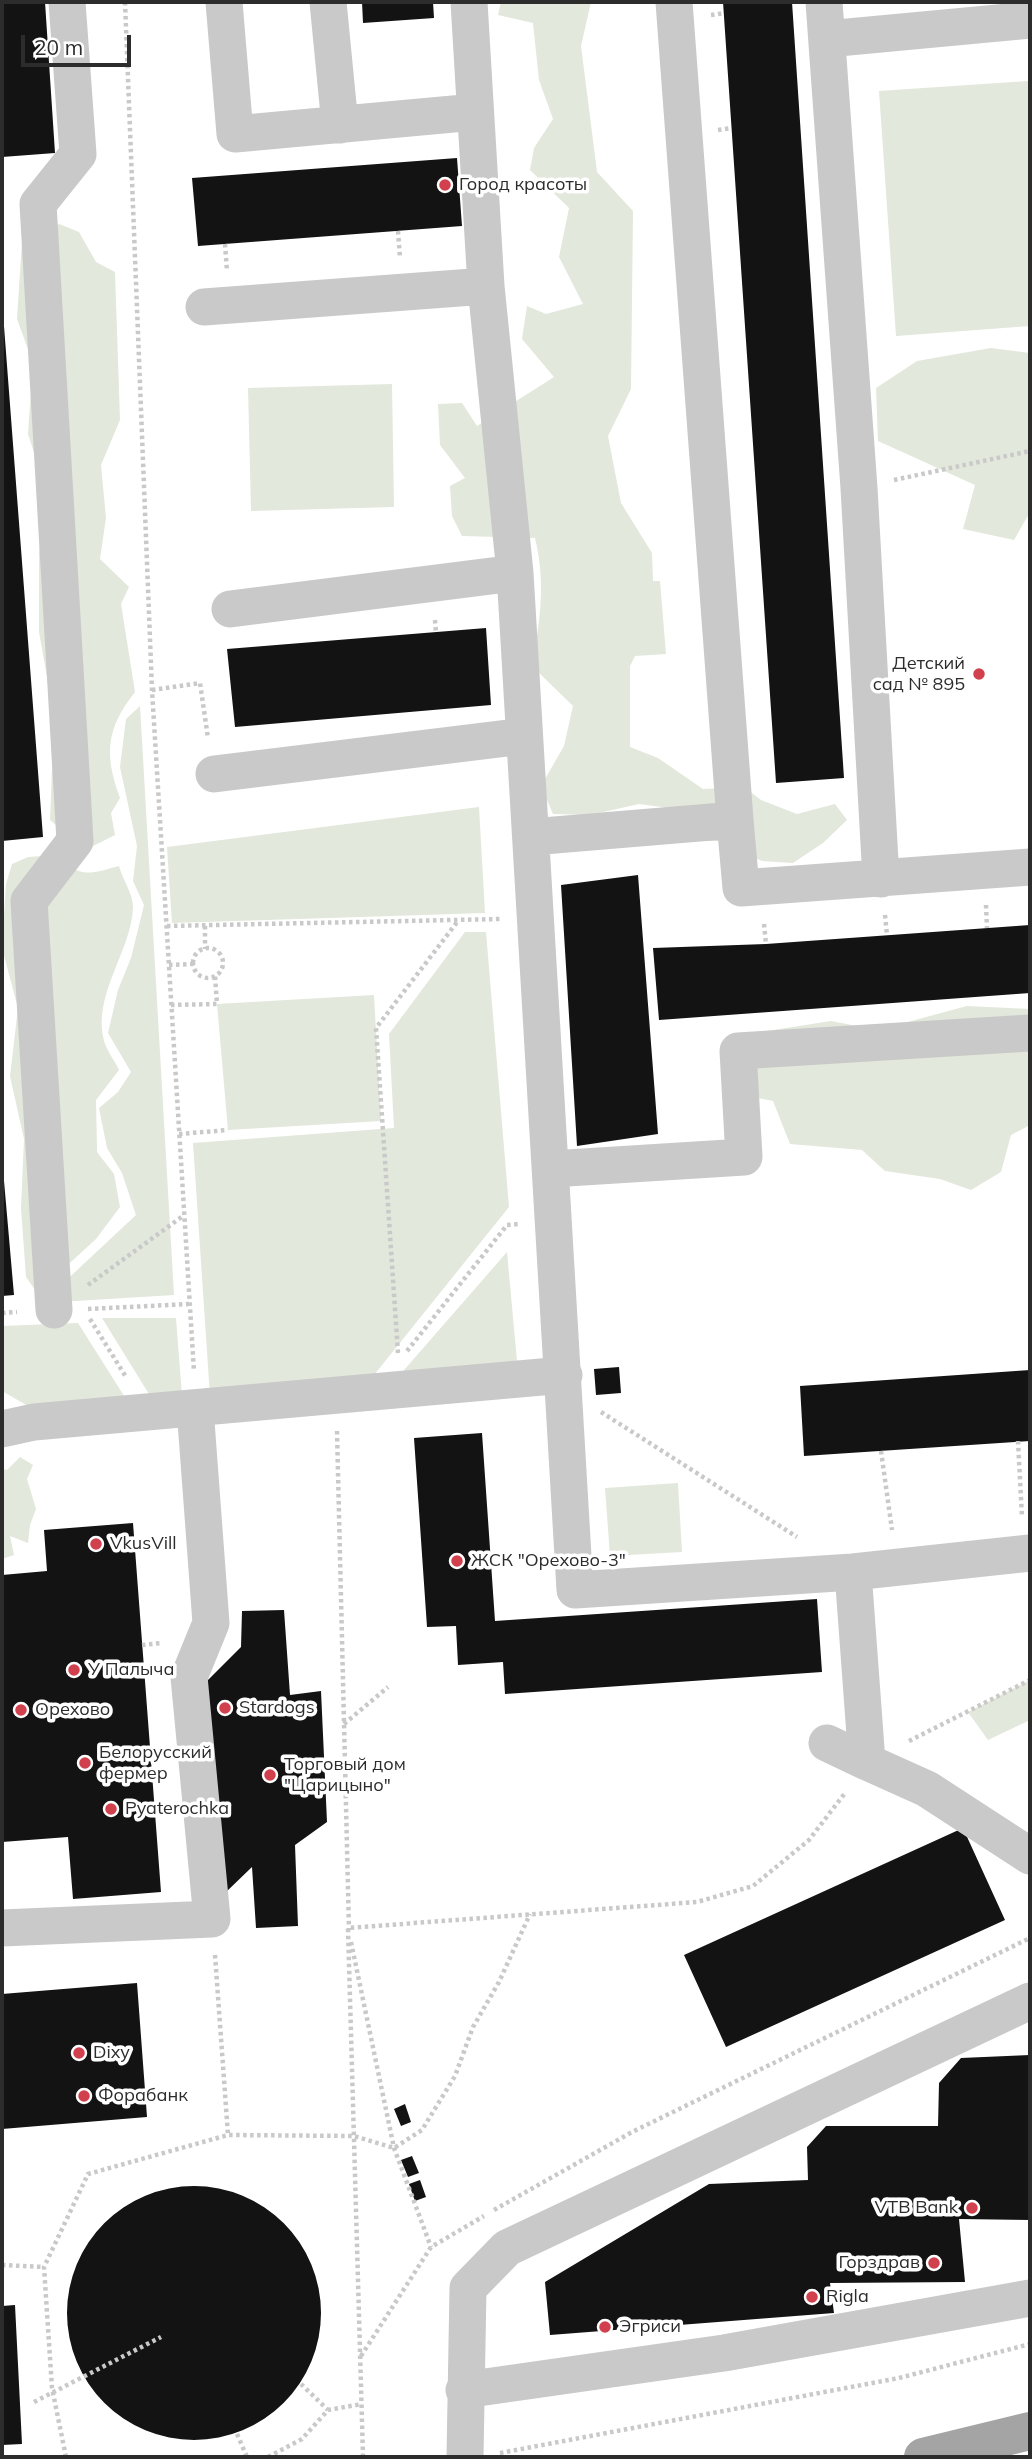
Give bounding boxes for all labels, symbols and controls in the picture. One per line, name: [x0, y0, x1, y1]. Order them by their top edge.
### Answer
scale bar: [24, 21, 135, 65]
text: 20 m: [34, 34, 83, 60]
place label: Город красоты: [459, 174, 587, 196]
marker: Город красоты: [437, 177, 453, 193]
place label: Детский сад № 895: [873, 653, 965, 696]
marker: Детский сад № 895: [971, 666, 987, 682]
place label: VkusVill: [110, 1533, 177, 1555]
marker: VkusVill: [88, 1536, 104, 1552]
place label: ЖСК "Орехово-3": [471, 1550, 626, 1572]
marker: ЖСК "Орехово-3": [449, 1553, 465, 1569]
place label: У Палыча: [88, 1659, 174, 1681]
marker: У Палыча: [66, 1662, 82, 1678]
place label: Stardogs: [239, 1697, 315, 1719]
place label: Орехово: [35, 1699, 110, 1721]
marker: Stardogs: [217, 1700, 233, 1716]
marker: Орехово: [13, 1702, 29, 1718]
place label: Белорусский фермер: [99, 1742, 212, 1784]
place label: Торговый дом "Царицыно": [284, 1754, 406, 1796]
marker: Белорусский фермер: [77, 1755, 93, 1771]
marker: Торговый дом "Царицыно": [262, 1767, 278, 1783]
place label: Pyaterochka: [125, 1798, 229, 1820]
marker: Pyaterochka: [103, 1801, 119, 1817]
place label: Dixy: [93, 2042, 130, 2064]
marker: Dixy: [71, 2045, 87, 2061]
place label: Форабанк: [98, 2085, 188, 2107]
marker: Форабанк: [76, 2088, 92, 2104]
place label: VTB Bank: [875, 2197, 958, 2219]
marker: VTB Bank: [964, 2200, 980, 2216]
place label: Горздрав: [838, 2252, 920, 2274]
marker: Горздрав: [926, 2255, 942, 2271]
place label: Rigla: [826, 2286, 869, 2308]
marker: Rigla: [804, 2289, 820, 2305]
place label: Эгриси: [619, 2316, 681, 2338]
marker: Эгриси: [597, 2319, 613, 2335]

